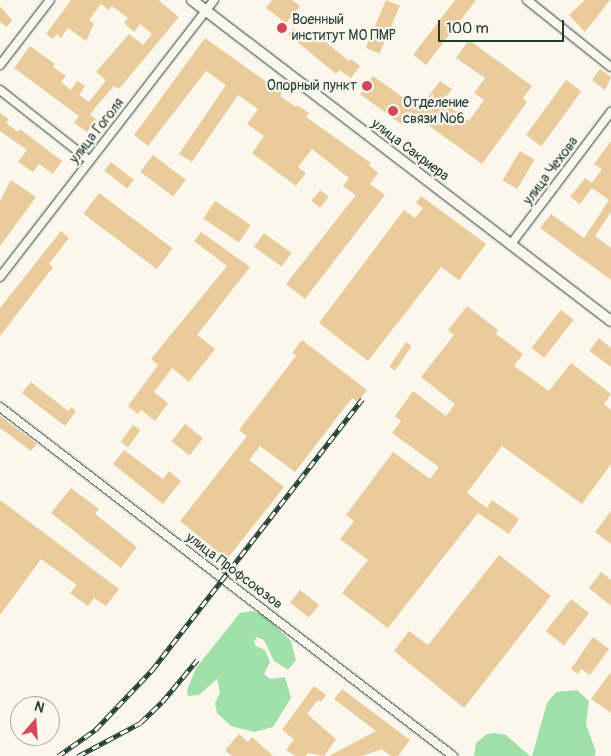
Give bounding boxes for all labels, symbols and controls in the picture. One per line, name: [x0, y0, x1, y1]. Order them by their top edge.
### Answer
scale bar: [441, 10, 567, 42]
place label: Военный институт МО ПМР: [292, 12, 396, 44]
text: 100 m: [446, 19, 489, 38]
marker: Военный институт МО ПМР: [276, 22, 288, 34]
place label: Опорный пункт: [267, 78, 357, 94]
marker: Опорный пункт: [361, 80, 373, 92]
street label: улица Гоголя: [66, 95, 128, 167]
place label: Отделение связи №6: [403, 95, 469, 128]
marker: Отделение связи №6: [387, 105, 399, 117]
street label: улица Сакриера: [368, 115, 452, 185]
street label: улица Чехова: [520, 134, 582, 208]
street label: улица Профсоюзов: [182, 529, 286, 613]
north arrow: [10, 696, 60, 746]
text: N: [32, 698, 47, 717]

